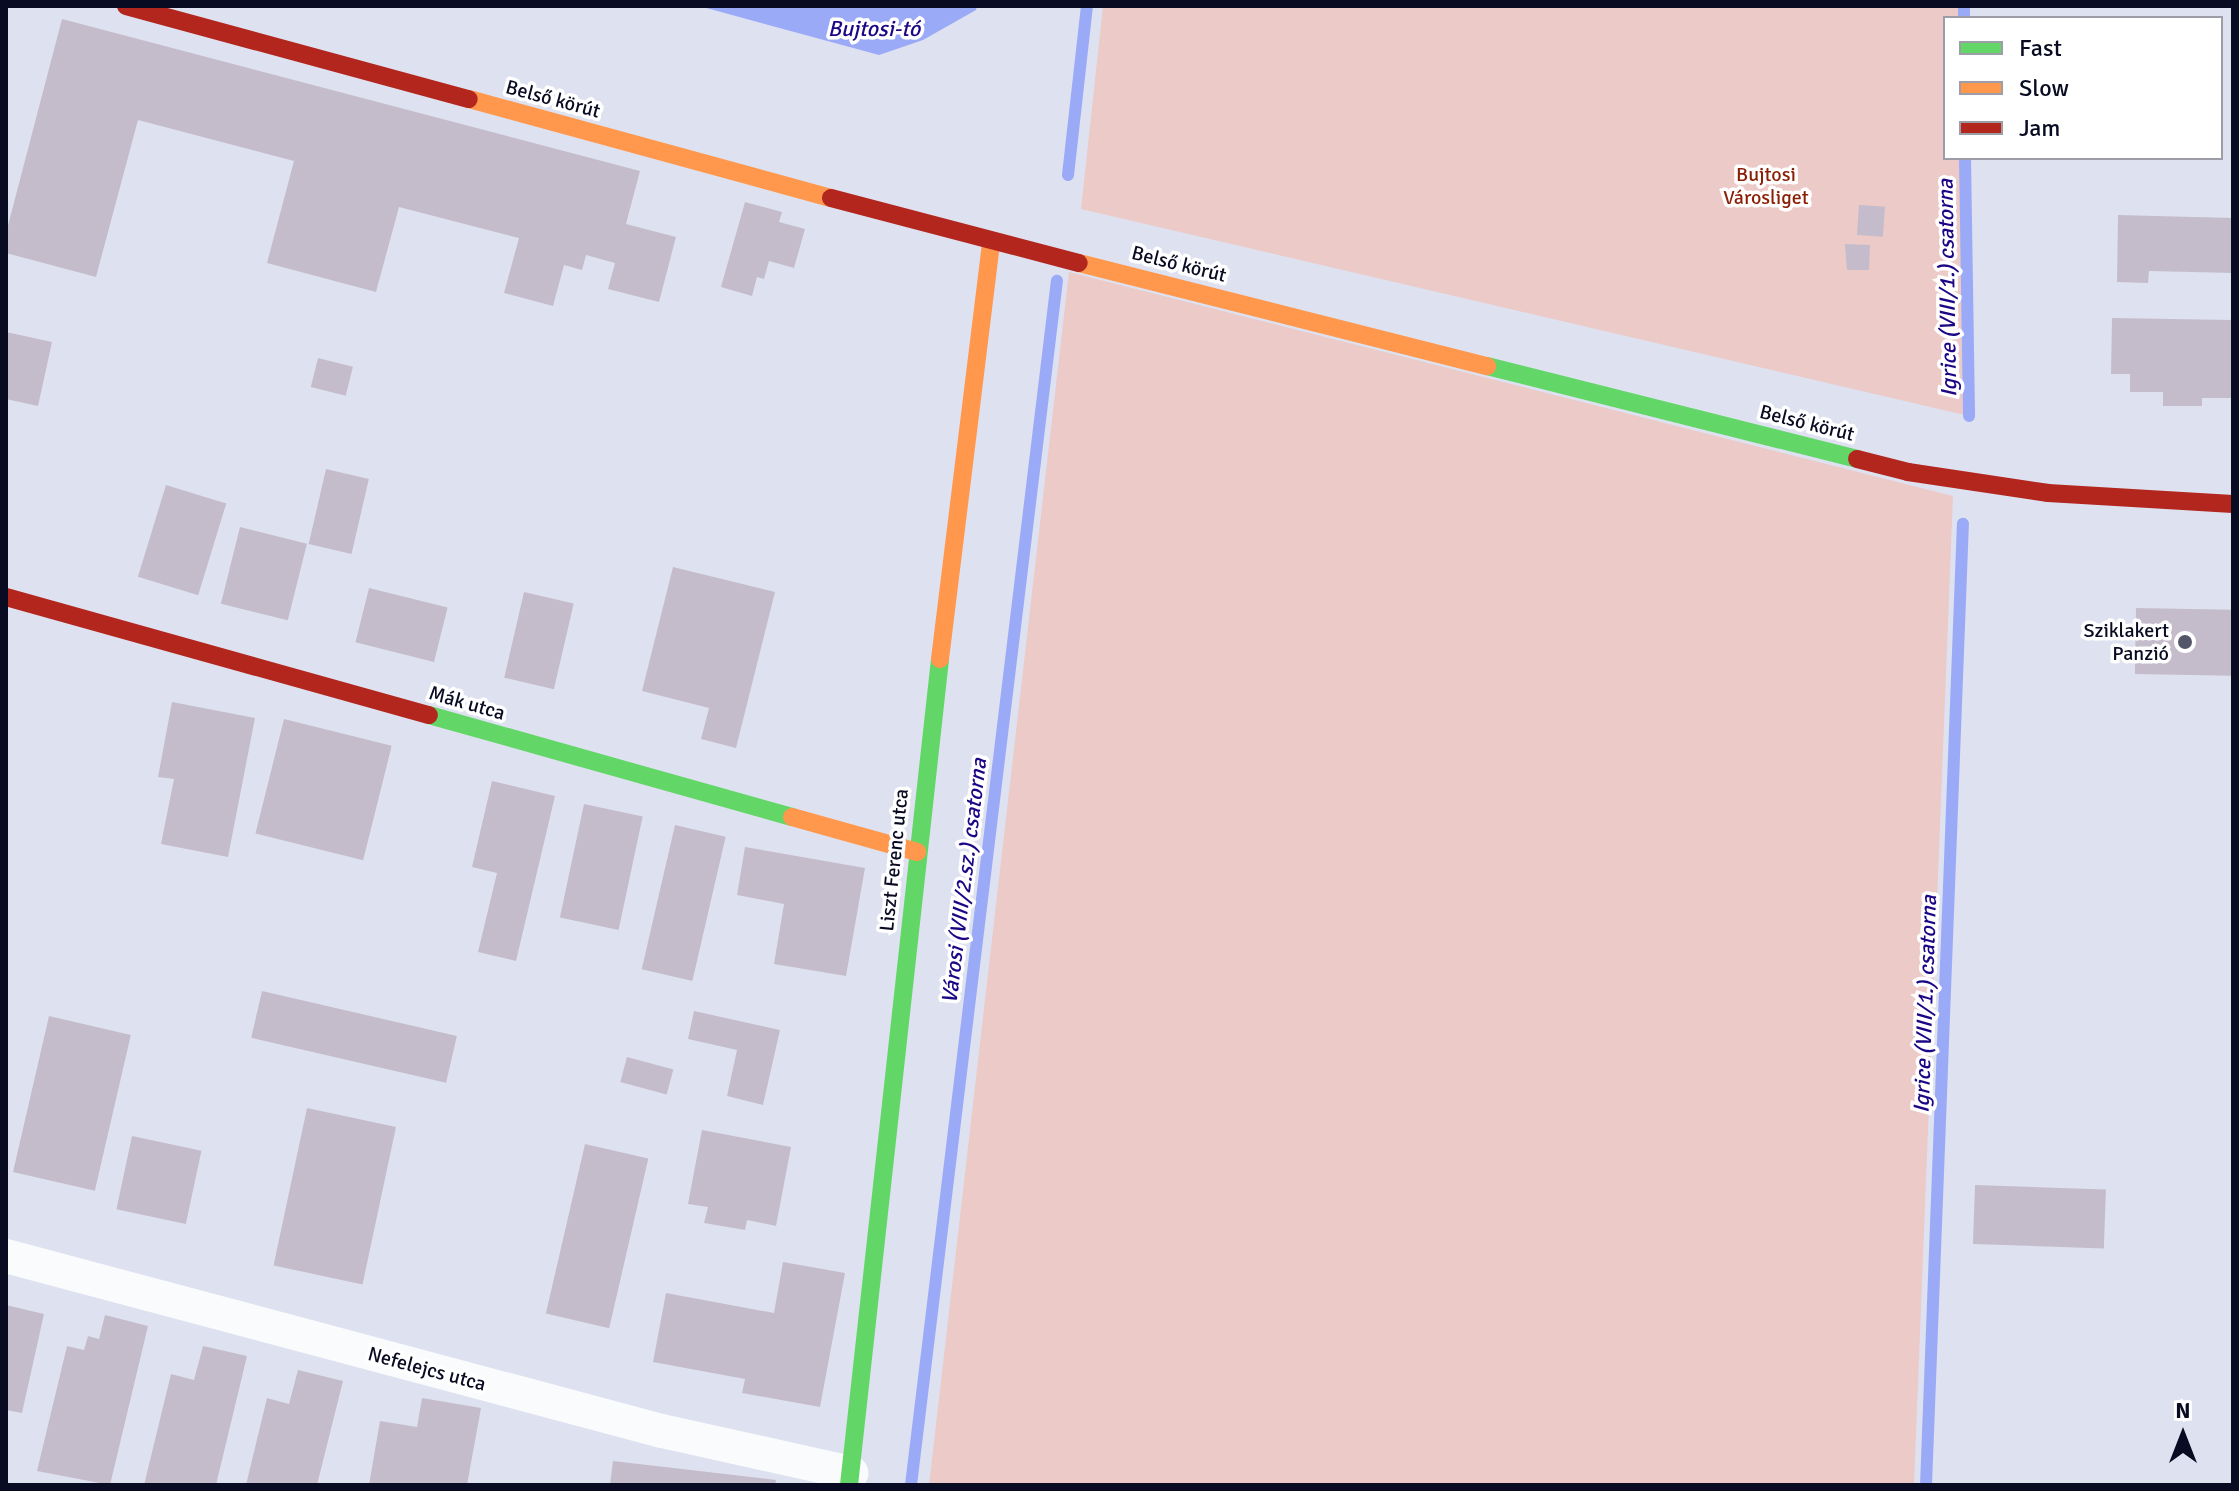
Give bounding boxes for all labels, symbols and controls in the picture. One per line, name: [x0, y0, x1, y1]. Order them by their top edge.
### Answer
water label: Bujtosi-tó: [828, 16, 920, 42]
legend: [1943, 16, 2223, 160]
text: Fast: [2019, 33, 2062, 63]
text: Slow: [2019, 73, 2069, 103]
street label: Belső körút: [503, 75, 603, 123]
text: Jam: [2019, 113, 2060, 143]
park label: Bujtosi Városliget: [1723, 162, 1809, 209]
water label: Igrice (VIII/1.) csatorna: [1932, 179, 1962, 397]
street label: Belső körút: [1129, 241, 1229, 287]
street label: Belső körút: [1757, 400, 1857, 446]
place label: Sziklakert Panzió: [2083, 618, 2169, 665]
marker: Sziklakert Panzió: [2176, 633, 2194, 651]
street label: Mák utca: [426, 681, 508, 725]
water label: Városi (VIII/2.sz.) csatorna: [936, 757, 992, 1005]
street label: Liszt Ferenc utca: [875, 787, 913, 933]
water label: Igrice (VIII/1.) csatorna: [1908, 895, 1942, 1113]
street label: Nefelejcs utca: [365, 1342, 489, 1396]
north arrow: [2143, 1395, 2223, 1475]
text: N: [2175, 1397, 2191, 1424]

